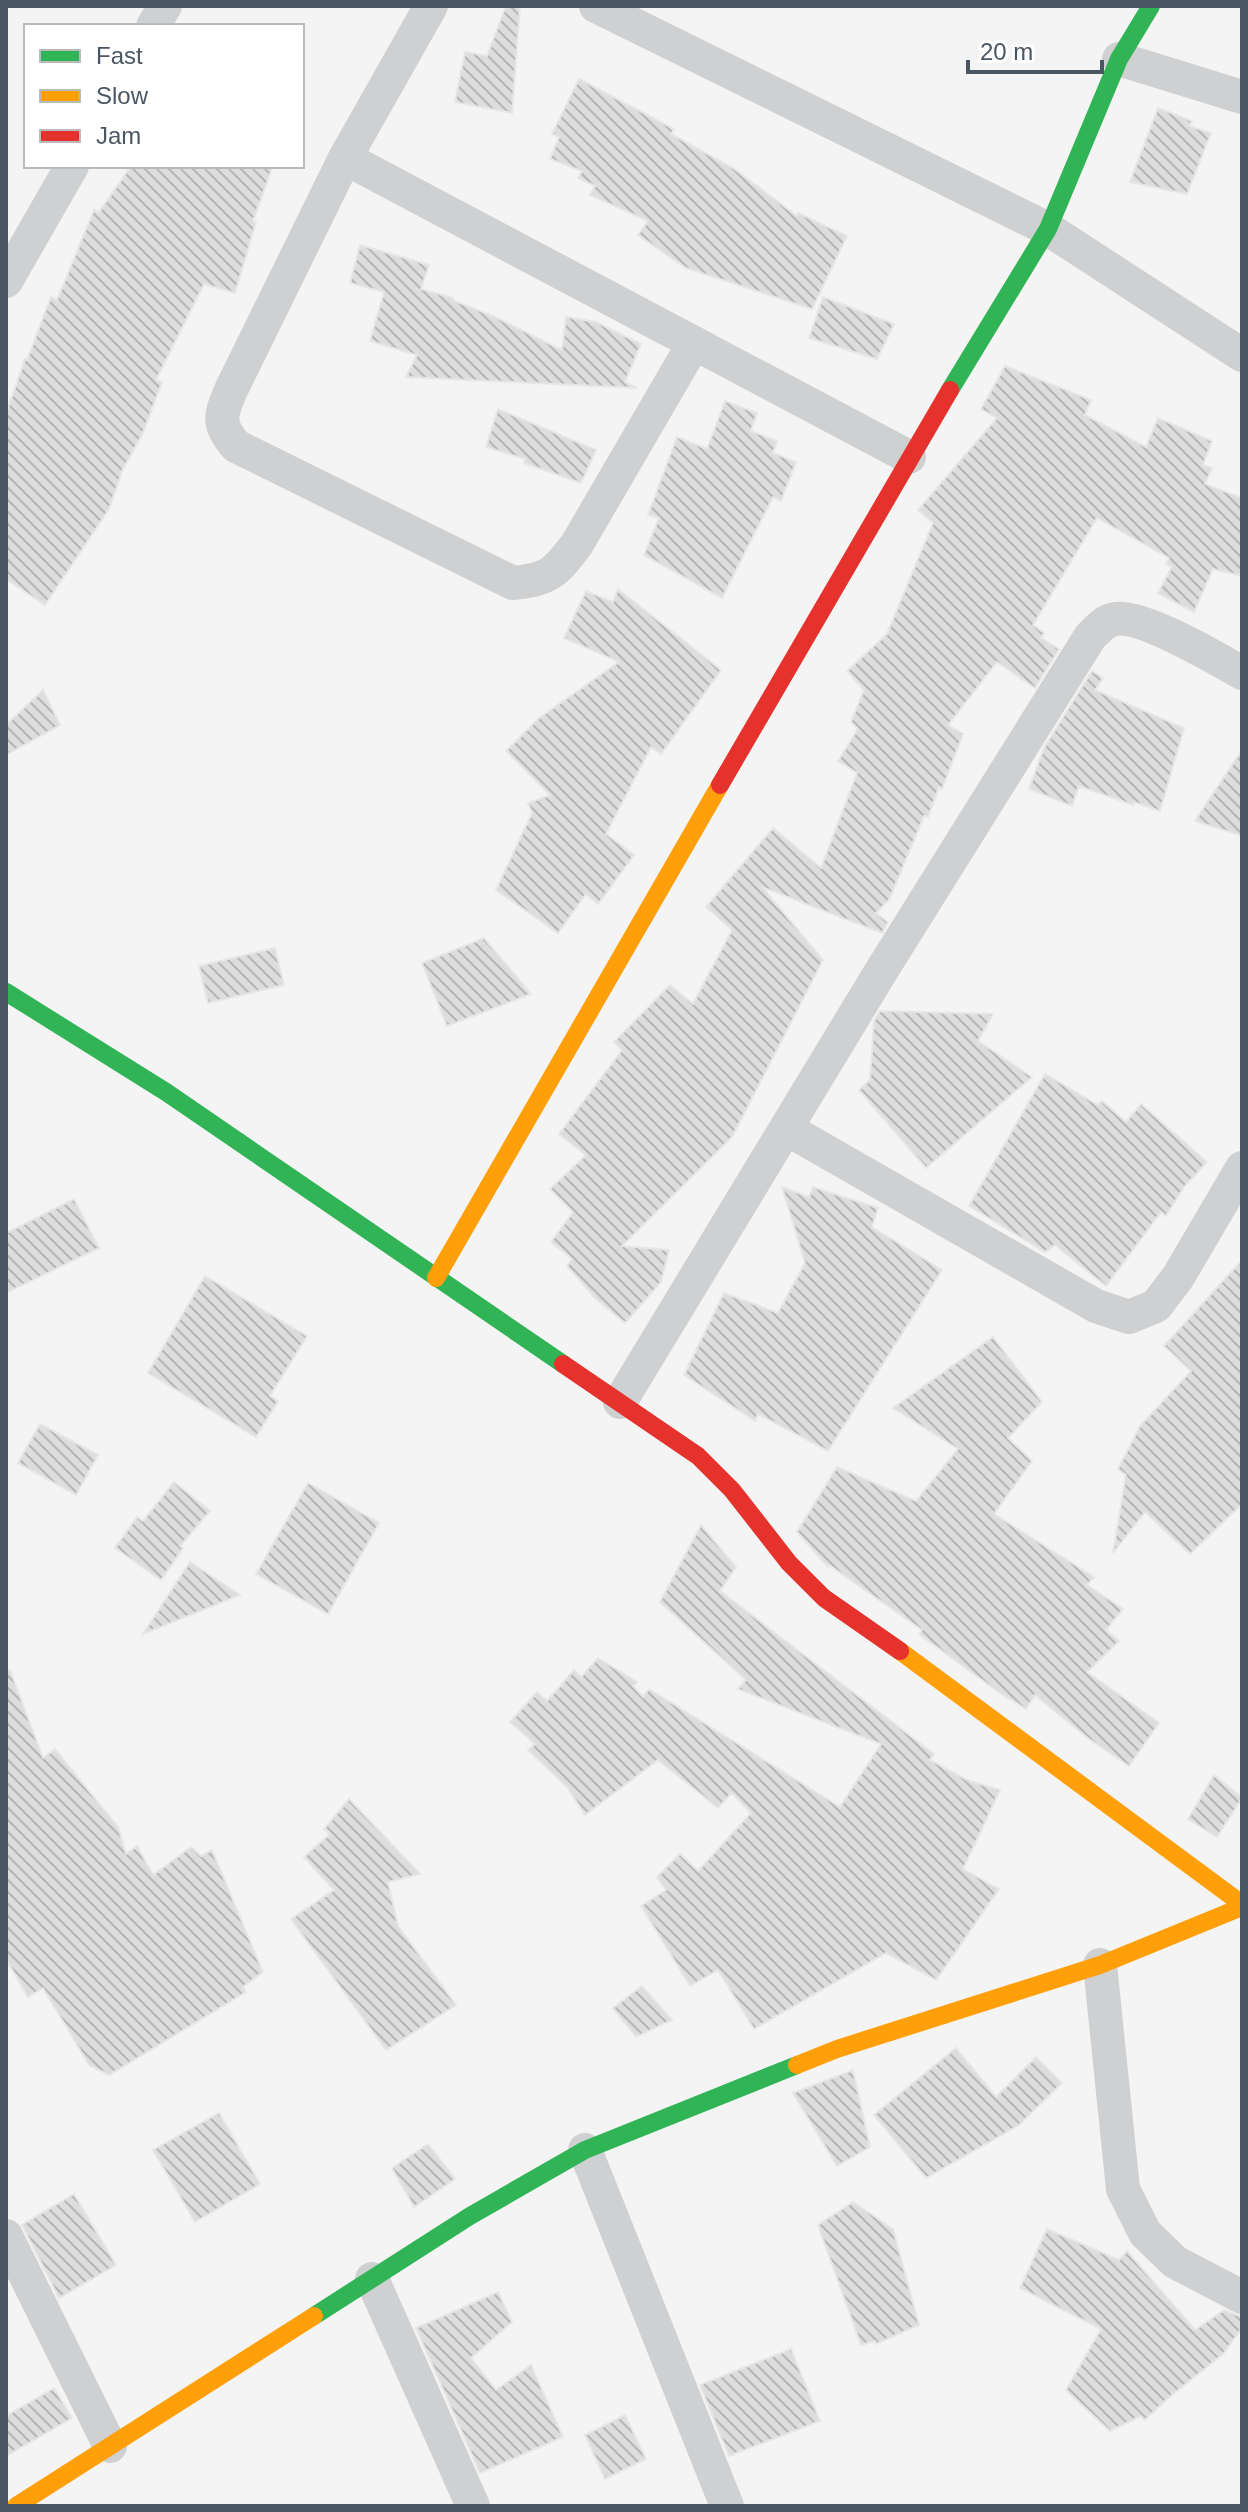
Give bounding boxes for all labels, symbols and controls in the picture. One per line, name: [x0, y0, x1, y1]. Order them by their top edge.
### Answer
legend: [24, 24, 304, 168]
scale bar: [968, 24, 1102, 74]
text: 20 m: [980, 38, 1033, 65]
text: Fast: [96, 42, 143, 69]
text: Slow: [96, 82, 149, 109]
text: Jam: [96, 122, 141, 149]

